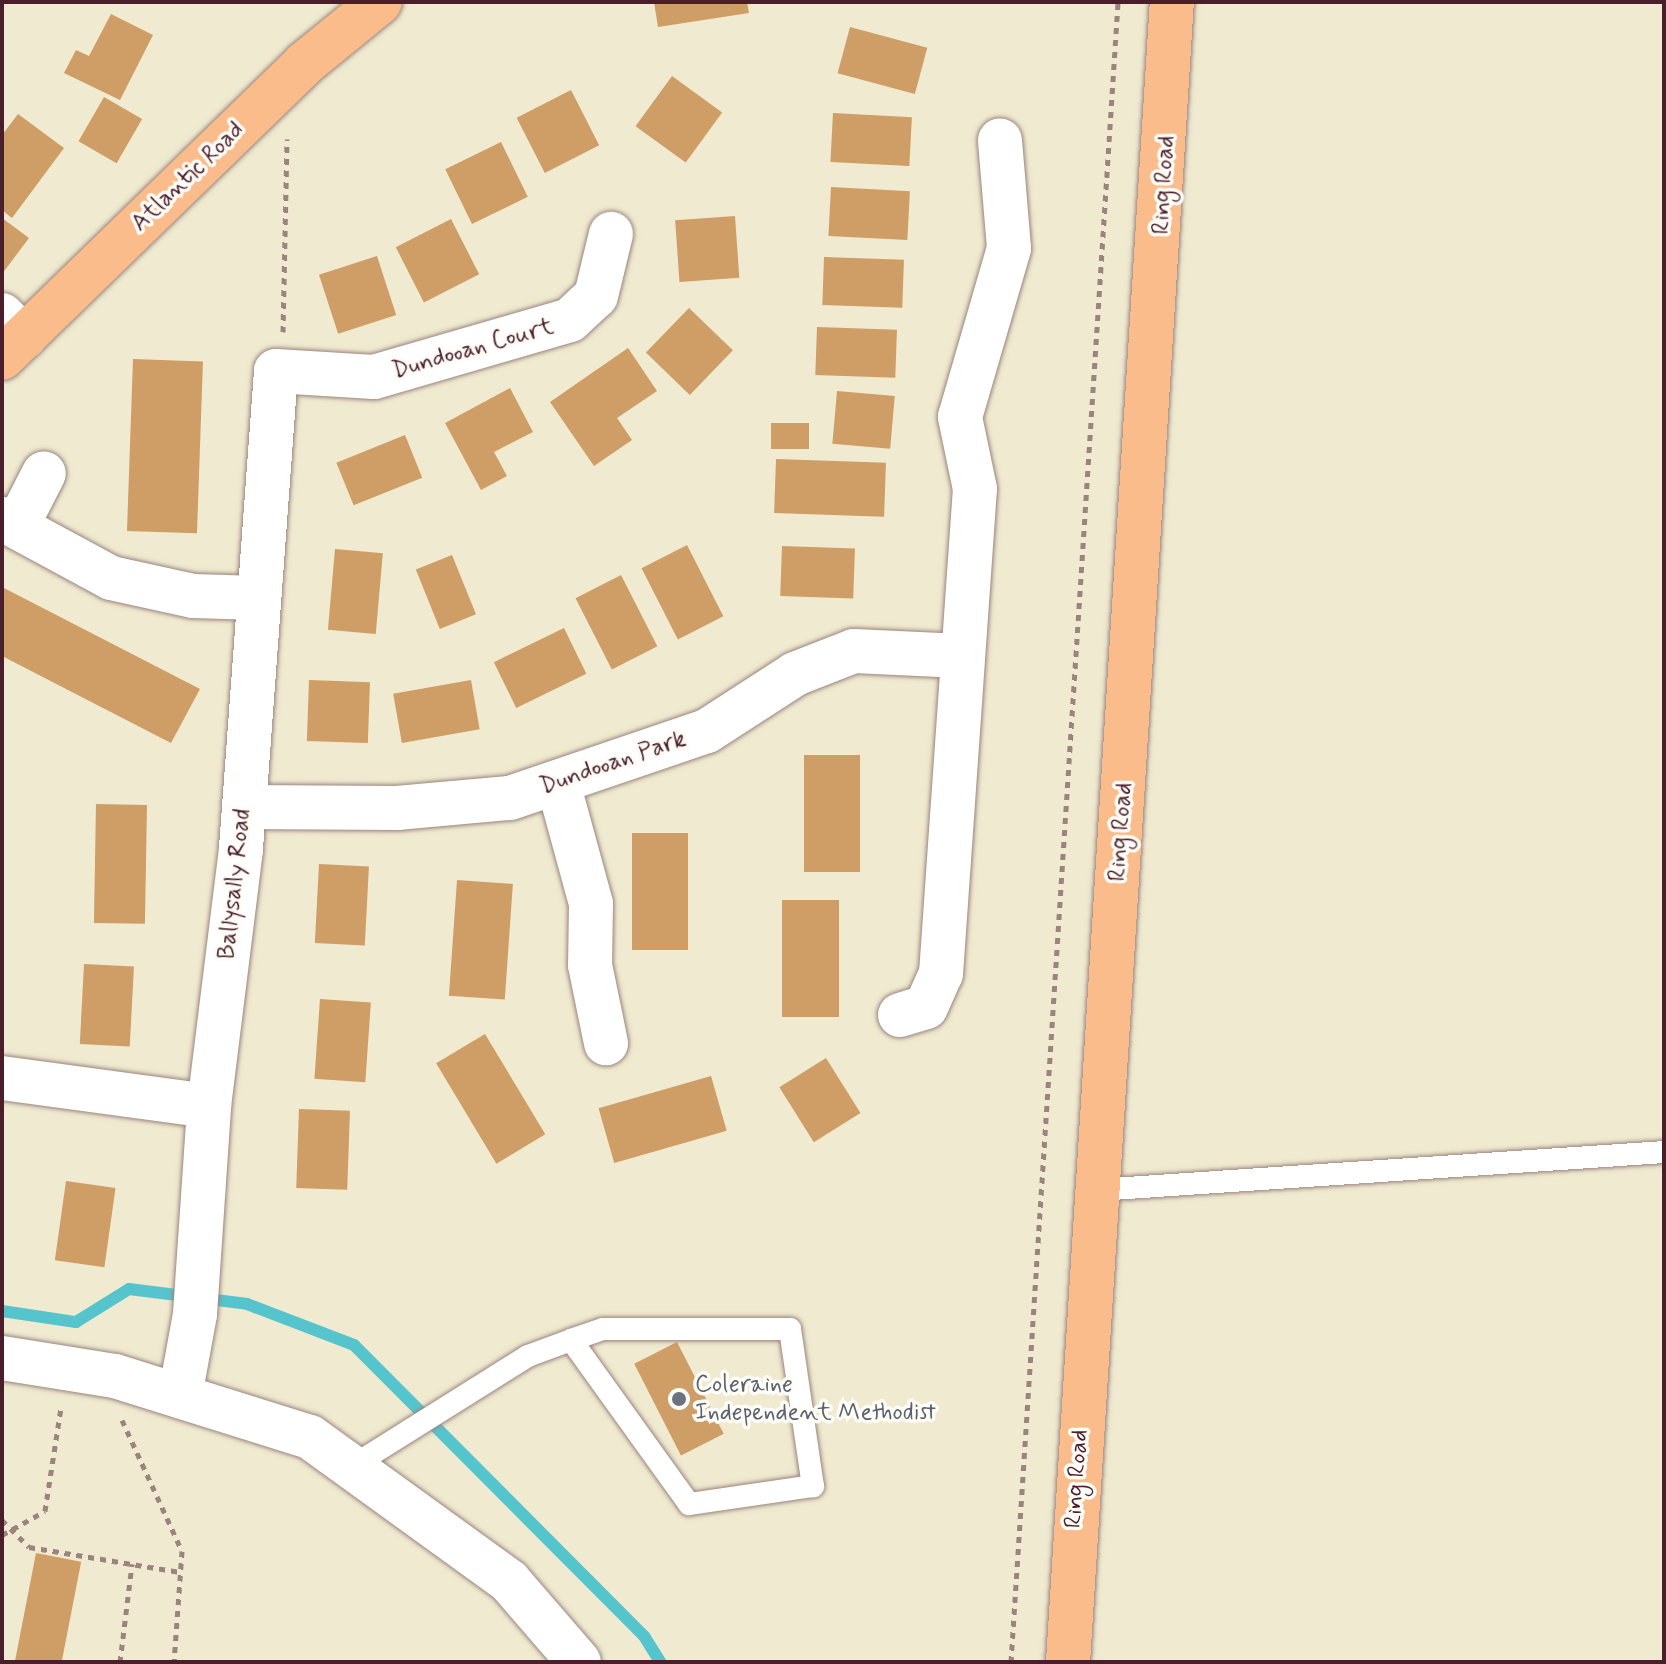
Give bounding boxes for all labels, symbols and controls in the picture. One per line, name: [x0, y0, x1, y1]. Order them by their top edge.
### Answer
street label: Atlantic Road: [126, 116, 250, 238]
street label: Ring Road: [1147, 135, 1181, 235]
street label: Dundooan Court: [392, 313, 554, 385]
street label: Dundooan Park: [537, 725, 689, 801]
street label: Ring Road: [1103, 782, 1139, 882]
street label: Ballysally Road: [213, 808, 257, 960]
place label: Coleraine Independent Methodist: [695, 1371, 935, 1427]
marker: Coleraine Independent Methodist: [670, 1390, 688, 1408]
street label: Ring Road: [1059, 1429, 1095, 1529]

